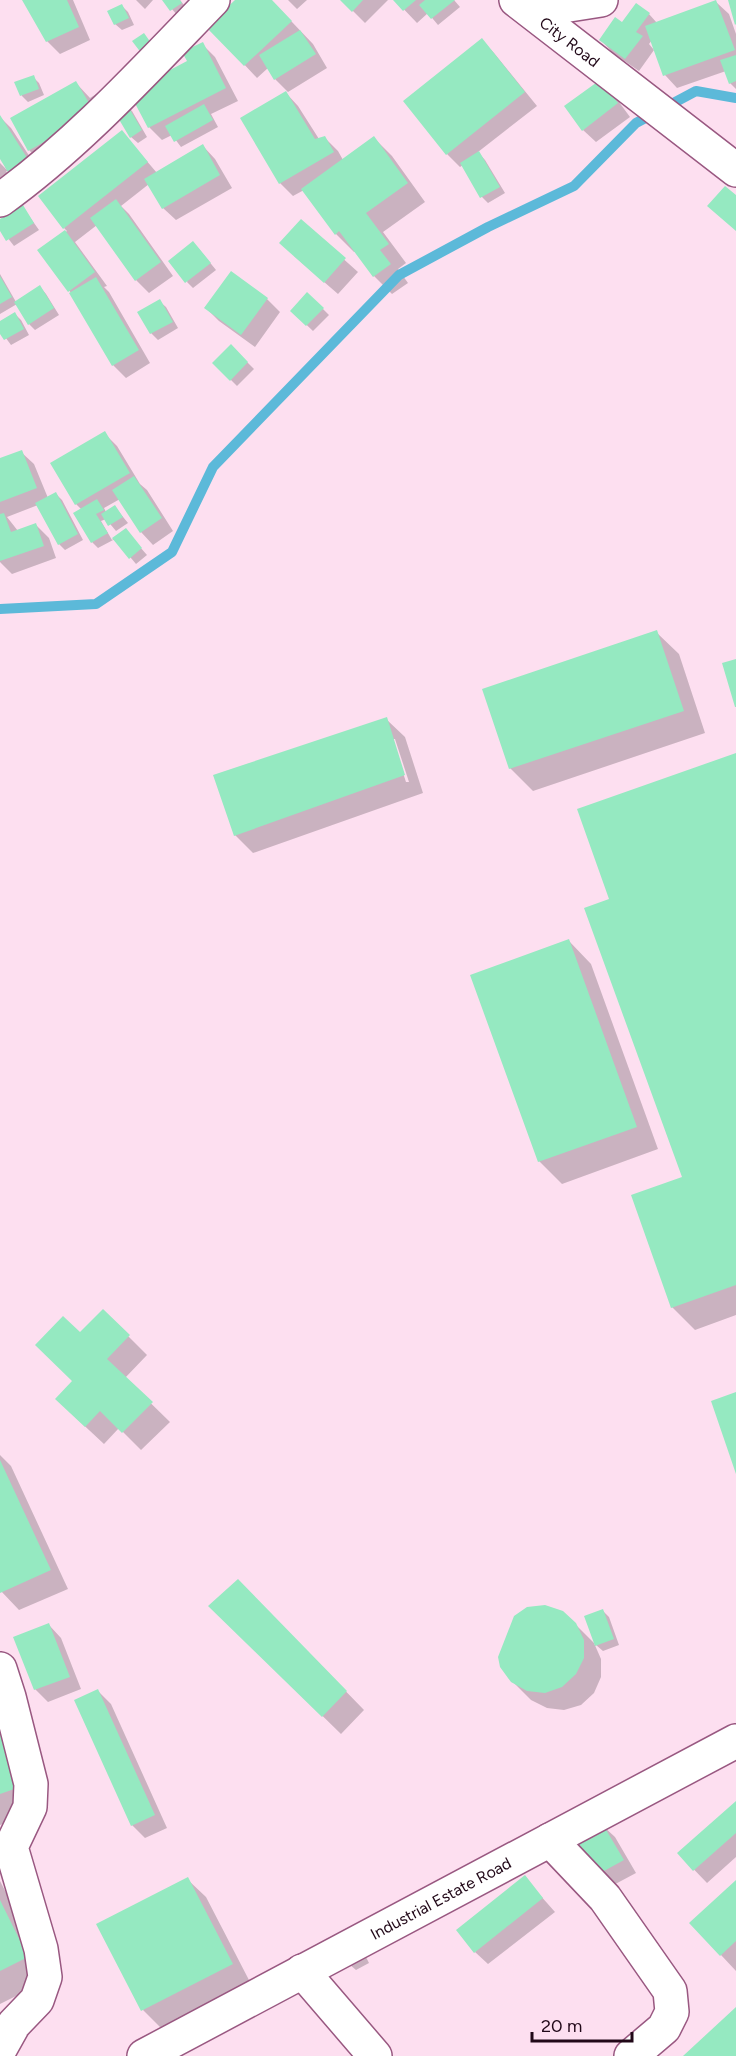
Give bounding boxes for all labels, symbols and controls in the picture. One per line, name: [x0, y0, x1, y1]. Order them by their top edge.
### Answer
street label: City Road: [536, 12, 604, 71]
street label: Industrial Estate Road: [367, 1853, 514, 1943]
scale bar: [532, 2005, 632, 2043]
text: 20 m: [541, 2015, 582, 2037]

